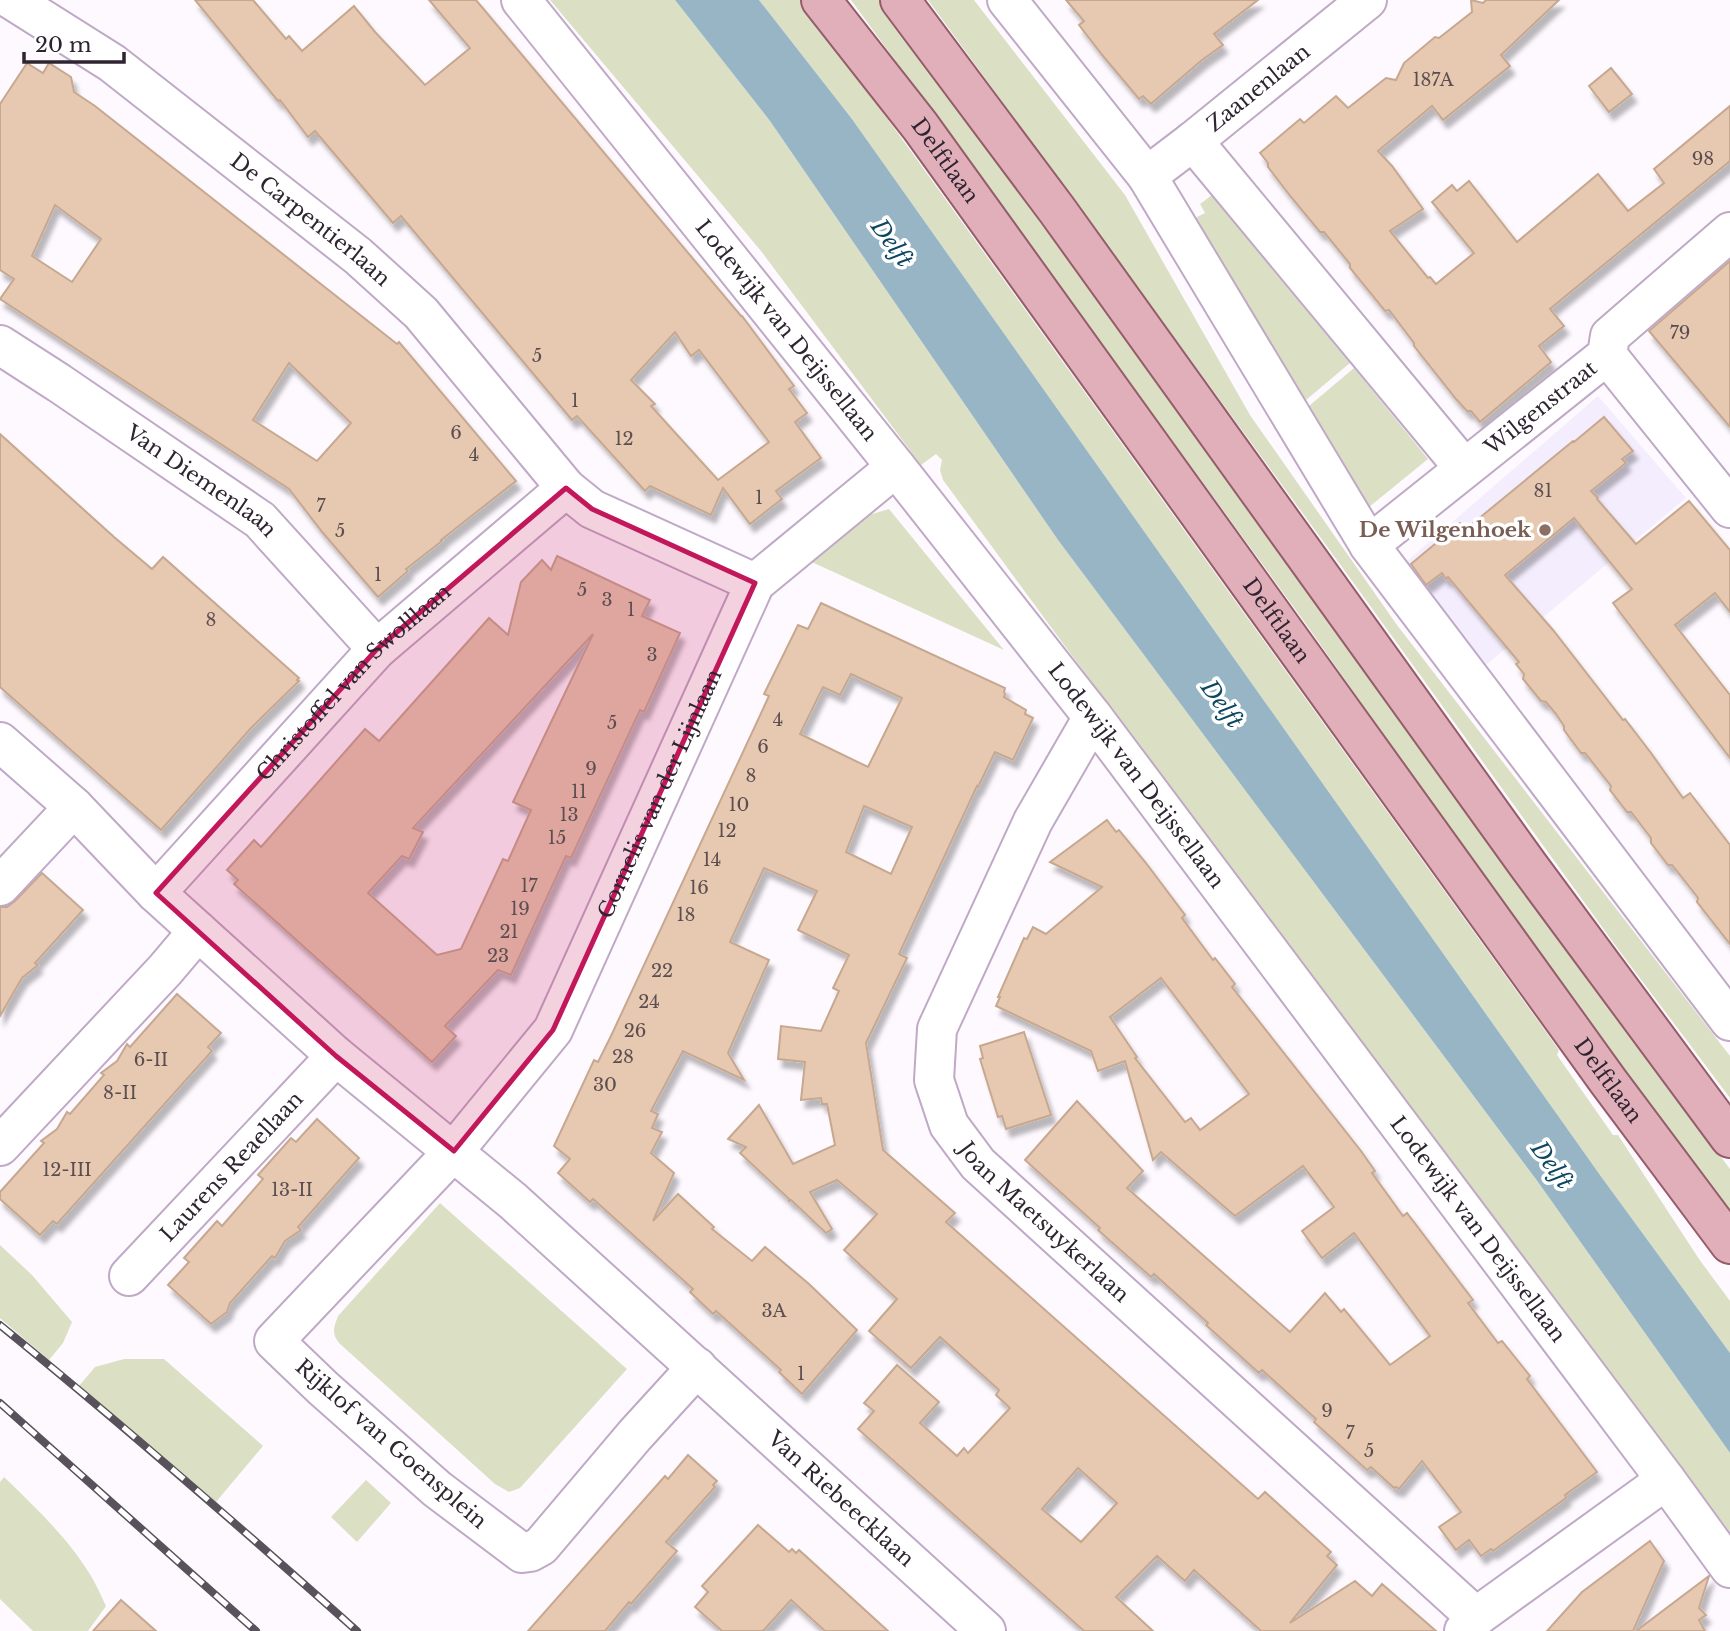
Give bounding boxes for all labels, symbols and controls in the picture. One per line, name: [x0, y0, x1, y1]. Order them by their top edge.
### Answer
scale bar: [24, 21, 124, 65]
text: 20 m: [35, 32, 92, 58]
street label: Zaanenlaan: [1202, 39, 1315, 137]
house number: 187A: [1412, 69, 1455, 91]
street label: Delftlaan: [906, 113, 984, 208]
street label: De Carpentierlaan: [225, 148, 396, 292]
house number: 98: [1692, 148, 1714, 170]
water label: Delft: [865, 213, 919, 273]
street label: Lodewijk van Deijssellaan: [690, 215, 883, 446]
house number: 79: [1670, 322, 1690, 344]
house number: 5: [532, 345, 542, 367]
street label: Wilgenstraat: [1479, 355, 1602, 461]
house number: 1: [571, 390, 579, 412]
street label: Van Diemenlaan: [120, 419, 282, 543]
house number: 6: [450, 422, 462, 444]
house number: 12: [614, 428, 634, 450]
house number: 4: [469, 444, 479, 466]
house number: 81: [1534, 480, 1552, 502]
house number: 1: [755, 487, 763, 509]
house number: 7: [316, 495, 326, 517]
place label: De Wilgenhoek: [1359, 517, 1532, 543]
house number: 5: [335, 520, 345, 542]
marker: De Wilgenhoek: [1537, 522, 1553, 538]
house number: 1: [374, 564, 382, 586]
street label: Delftlaan: [1237, 573, 1316, 668]
street label: Christoffel van Swolllaan: [251, 579, 456, 786]
house number: 5: [577, 579, 587, 601]
house number: 3: [601, 589, 613, 611]
house number: 1: [627, 599, 635, 621]
house number: 8: [206, 609, 216, 631]
house number: 3: [646, 644, 658, 666]
street label: Lodewijk van Deijssellaan: [1042, 658, 1230, 893]
street label: Cornelis van der Lijnlaan: [592, 665, 727, 922]
water label: Delft: [1195, 674, 1249, 734]
house number: 4: [773, 709, 783, 731]
house number: 5: [607, 712, 617, 734]
house number: 6: [757, 736, 769, 758]
house number: 9: [585, 758, 597, 780]
house number: 8: [746, 765, 756, 787]
house number: 11: [571, 781, 587, 803]
house number: 10: [729, 794, 749, 816]
house number: 13: [559, 804, 579, 826]
house number: 12: [717, 820, 737, 842]
house number: 15: [548, 827, 566, 849]
house number: 14: [703, 849, 721, 871]
house number: 17: [520, 875, 538, 897]
house number: 16: [689, 877, 709, 899]
house number: 19: [510, 898, 530, 920]
house number: 18: [677, 904, 695, 926]
house number: 21: [499, 921, 519, 943]
house number: 23: [487, 945, 509, 967]
house number: 22: [651, 960, 673, 982]
house number: 24: [638, 991, 660, 1013]
house number: 26: [624, 1020, 646, 1042]
street label: Delftlaan: [1568, 1033, 1648, 1128]
house number: 28: [612, 1046, 634, 1068]
house number: 6-II: [134, 1049, 168, 1071]
house number: 30: [593, 1074, 617, 1096]
house number: 8-II: [103, 1082, 137, 1104]
street label: Laurens Reaellaan: [155, 1086, 309, 1247]
street label: Lodewijk van Deijssellaan: [1385, 1111, 1571, 1348]
street label: Joan Maetsuykerlaan: [951, 1134, 1134, 1308]
water label: Delft: [1525, 1135, 1579, 1195]
house number: 12-III: [42, 1159, 92, 1181]
house number: 13-II: [271, 1179, 313, 1201]
house number: 3A: [762, 1300, 788, 1322]
street label: Rijklof van Goensplein: [290, 1354, 492, 1534]
house number: 1: [797, 1363, 805, 1385]
house number: 9: [1321, 1400, 1333, 1422]
house number: 7: [1345, 1422, 1355, 1444]
street label: Van Riebeecklaan: [761, 1425, 920, 1572]
house number: 5: [1364, 1440, 1374, 1462]

